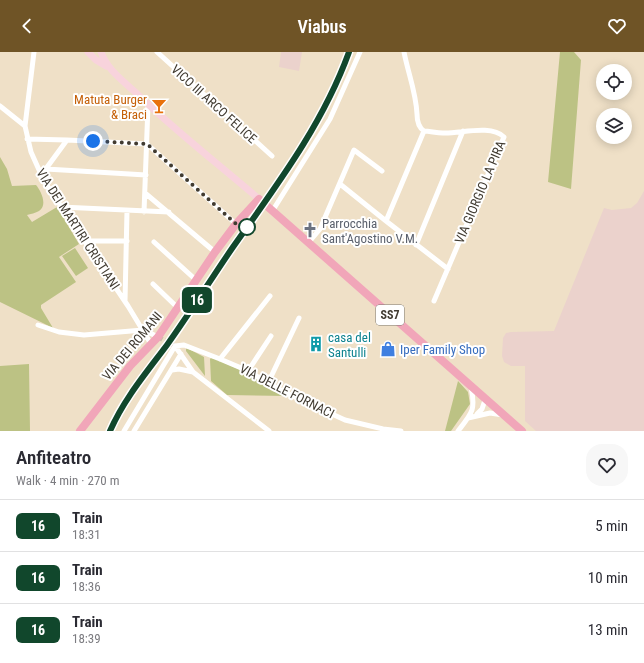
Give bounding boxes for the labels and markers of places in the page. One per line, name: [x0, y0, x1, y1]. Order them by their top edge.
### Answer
place label: Matuta Burger & Braci: [74, 92, 147, 122]
bar icon: Matuta Burger & Braci: [150, 97, 168, 115]
place label: Parrocchia Sant'Agostino V.M.: [322, 216, 418, 246]
unlabelled marker: [238, 218, 256, 236]
church icon: Parrocchia Sant'Agostino V.M.: [301, 221, 319, 239]
place label: casa del Santulli: [328, 330, 371, 360]
building icon: casa del Santulli: [307, 335, 325, 353]
shop icon: Iper Family Shop: [379, 340, 397, 358]
place label: Iper Family Shop: [400, 342, 485, 357]

